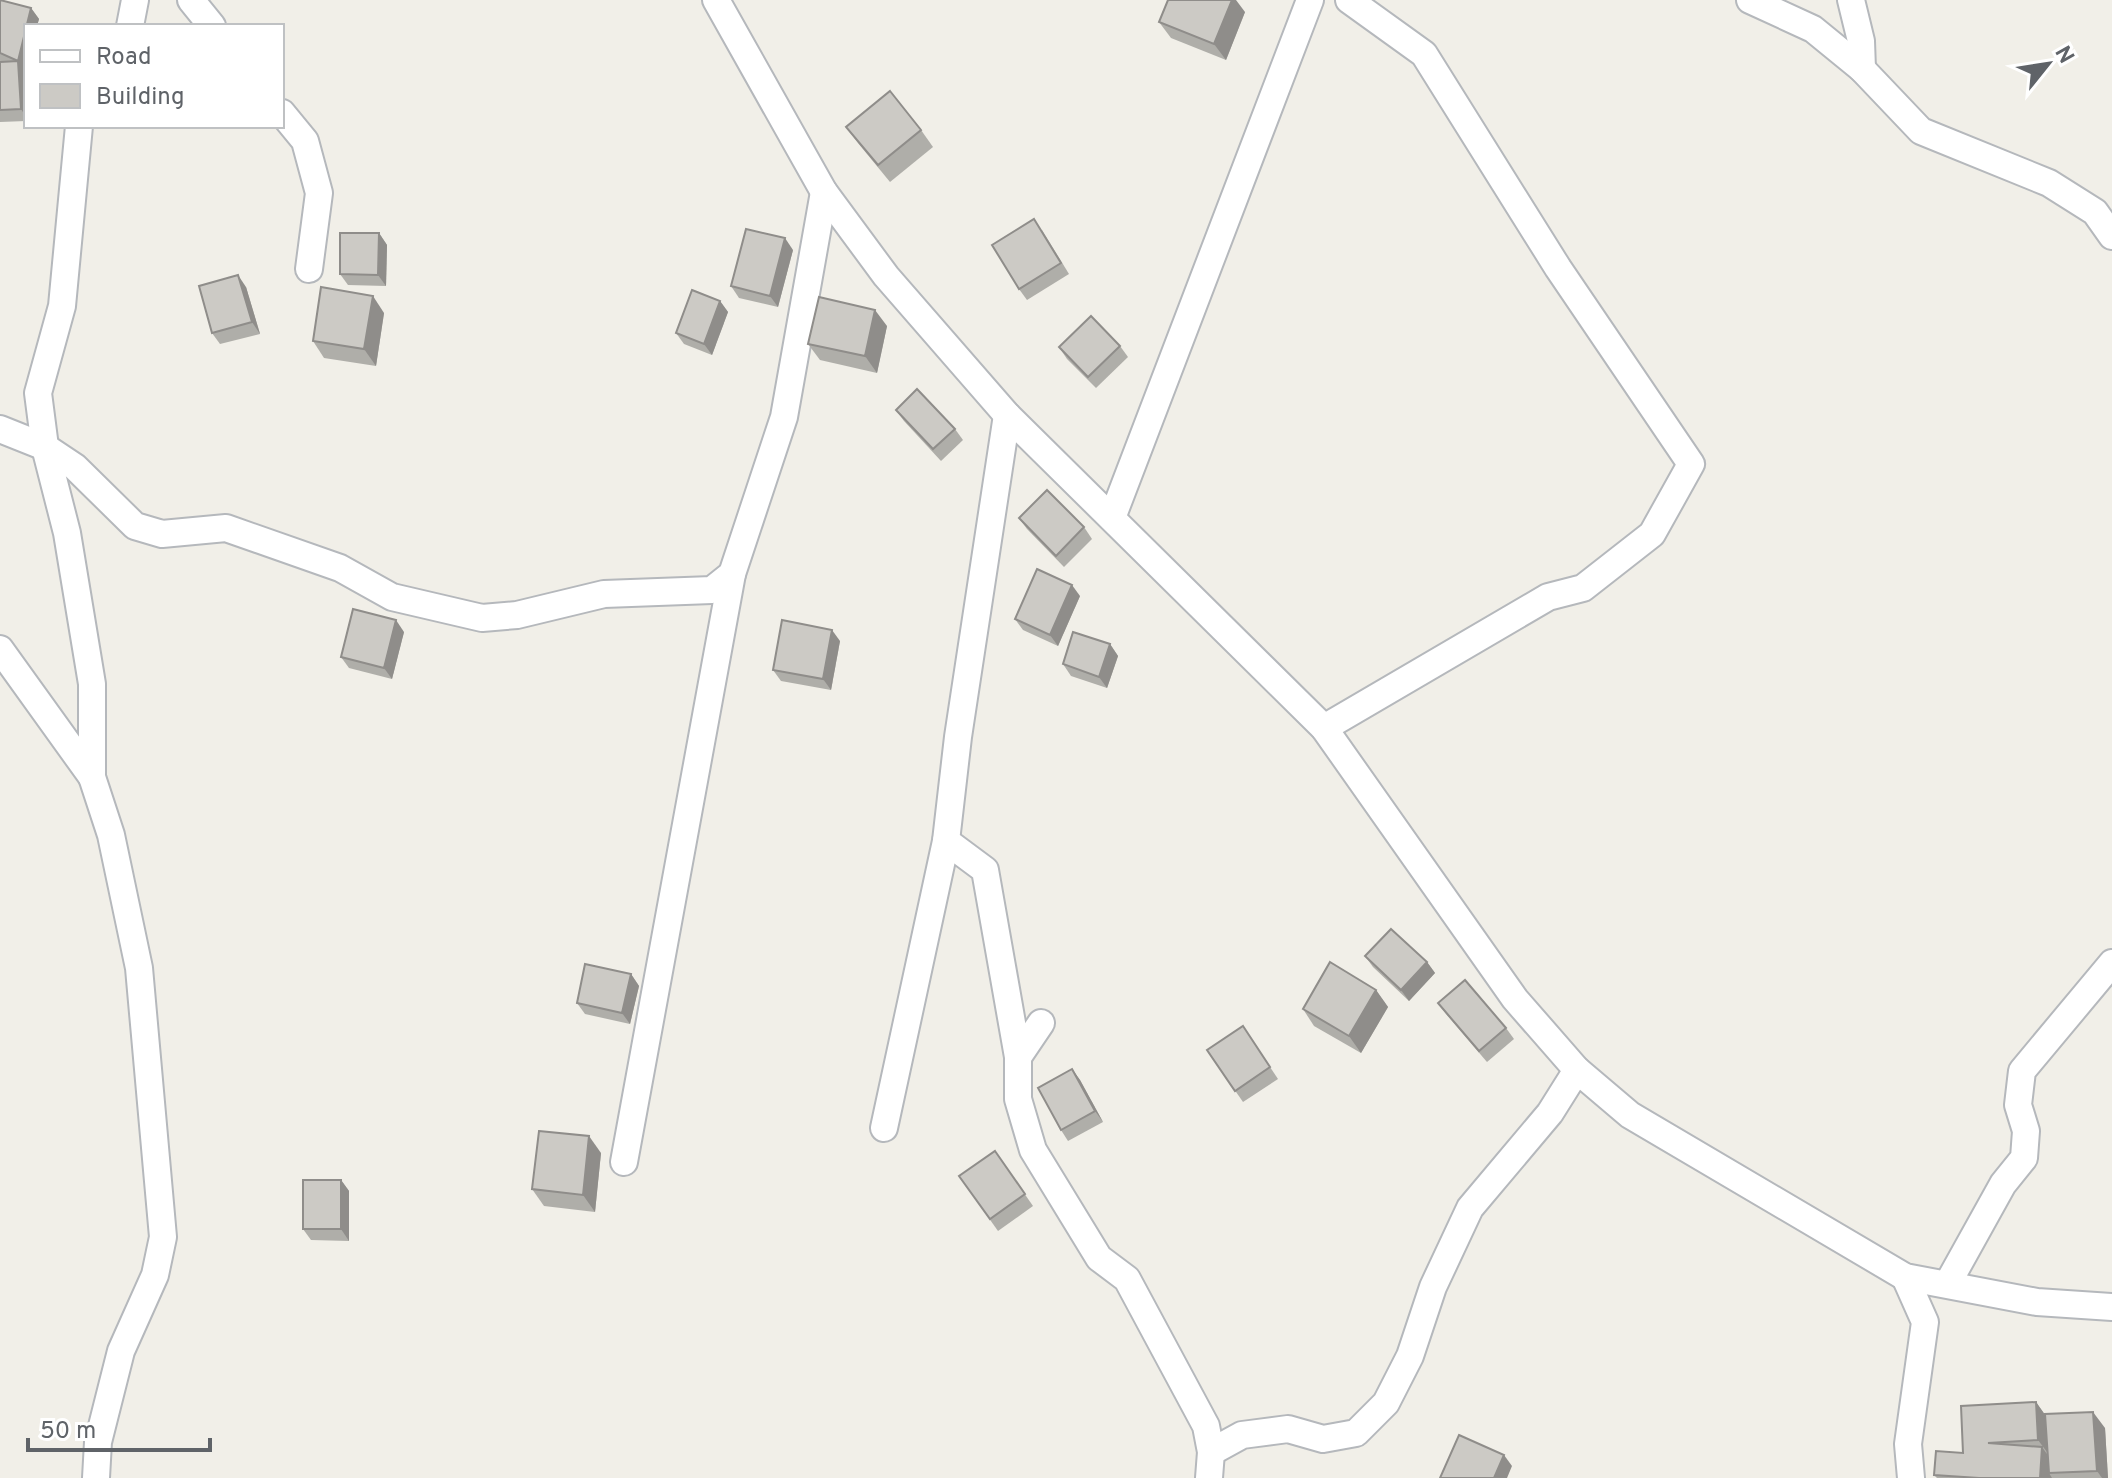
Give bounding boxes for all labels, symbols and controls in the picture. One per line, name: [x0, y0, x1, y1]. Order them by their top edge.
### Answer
legend: [24, 24, 284, 128]
north arrow: [2008, 24, 2088, 104]
text: N: [2048, 42, 2079, 69]
text: Road: [96, 43, 152, 73]
text: Building: [96, 83, 185, 113]
scale bar: [28, 1402, 210, 1452]
text: 50 m: [40, 1417, 96, 1447]

